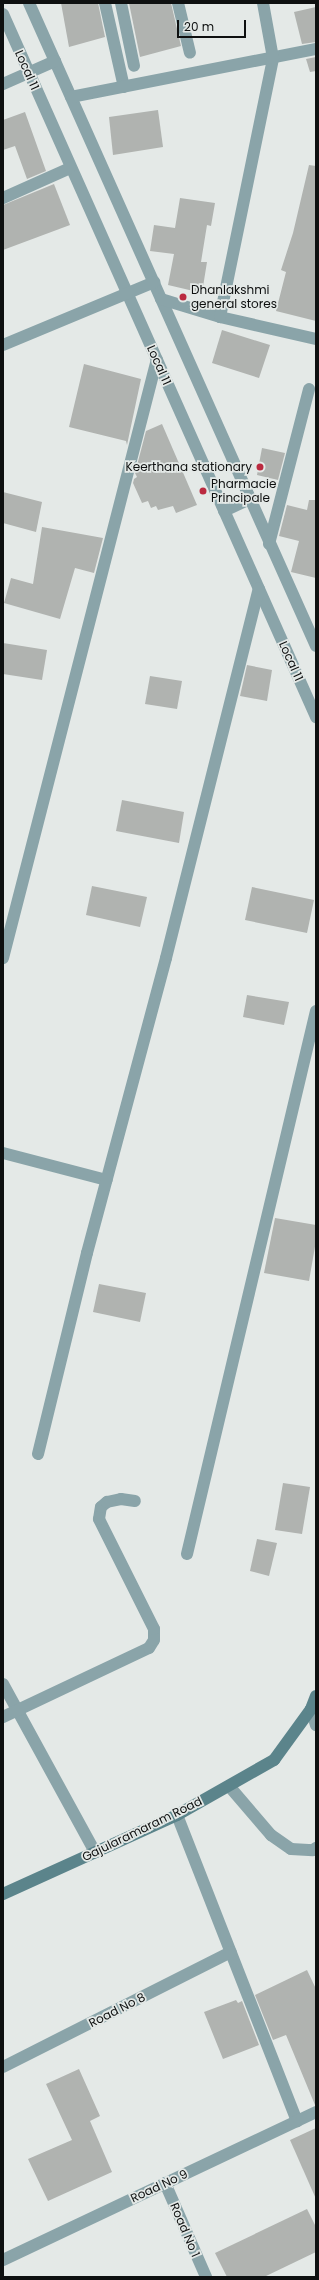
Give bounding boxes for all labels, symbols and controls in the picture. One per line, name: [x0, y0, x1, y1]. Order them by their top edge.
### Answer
scale bar: [179, 12, 248, 38]
text: 20 m: [184, 18, 214, 35]
street label: Local 11: [12, 48, 42, 92]
place label: Dhanlakshmi general stores: [191, 283, 277, 311]
marker: Dhanlakshmi general stores: [178, 292, 188, 302]
street label: Local 11: [144, 343, 174, 387]
place label: Keerthana stationary: [126, 460, 252, 474]
marker: Keerthana stationary: [255, 462, 265, 472]
place label: Pharmacie Principale: [211, 477, 276, 505]
marker: Pharmacie Principale: [198, 486, 208, 496]
street label: Local 11: [276, 639, 306, 683]
street label: Gajularamaram Road: [80, 1794, 204, 1864]
street label: Road No 8: [86, 1990, 148, 2030]
street label: Road No 9: [128, 2167, 190, 2205]
street label: Road No 1: [167, 2201, 203, 2259]

